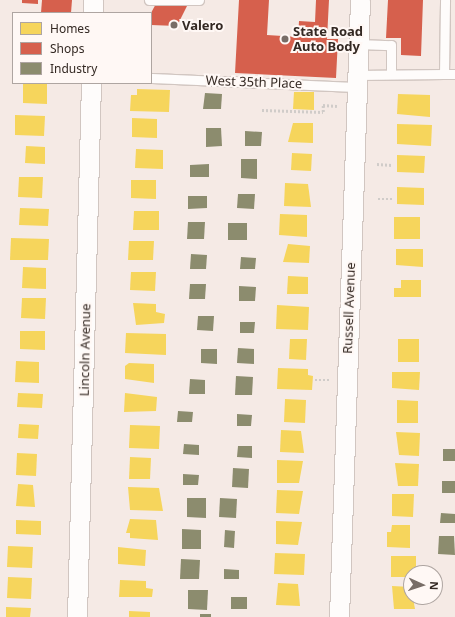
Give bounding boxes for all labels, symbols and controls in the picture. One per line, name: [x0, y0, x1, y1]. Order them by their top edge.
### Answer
legend: [12, 12, 152, 84]
place label: Valero: [182, 17, 223, 33]
text: Homes: [50, 20, 90, 37]
marker: Valero: [169, 20, 179, 30]
place label: State Road Auto Body: [293, 24, 363, 55]
marker: State Road Auto Body: [280, 34, 290, 44]
text: Shops: [50, 40, 84, 57]
text: Industry: [50, 60, 97, 77]
street label: West 35th Place: [205, 73, 303, 91]
street label: Russell Avenue: [340, 262, 358, 354]
street label: Lincoln Avenue: [76, 304, 94, 396]
north arrow: [403, 565, 443, 605]
text: N: [427, 581, 442, 590]

